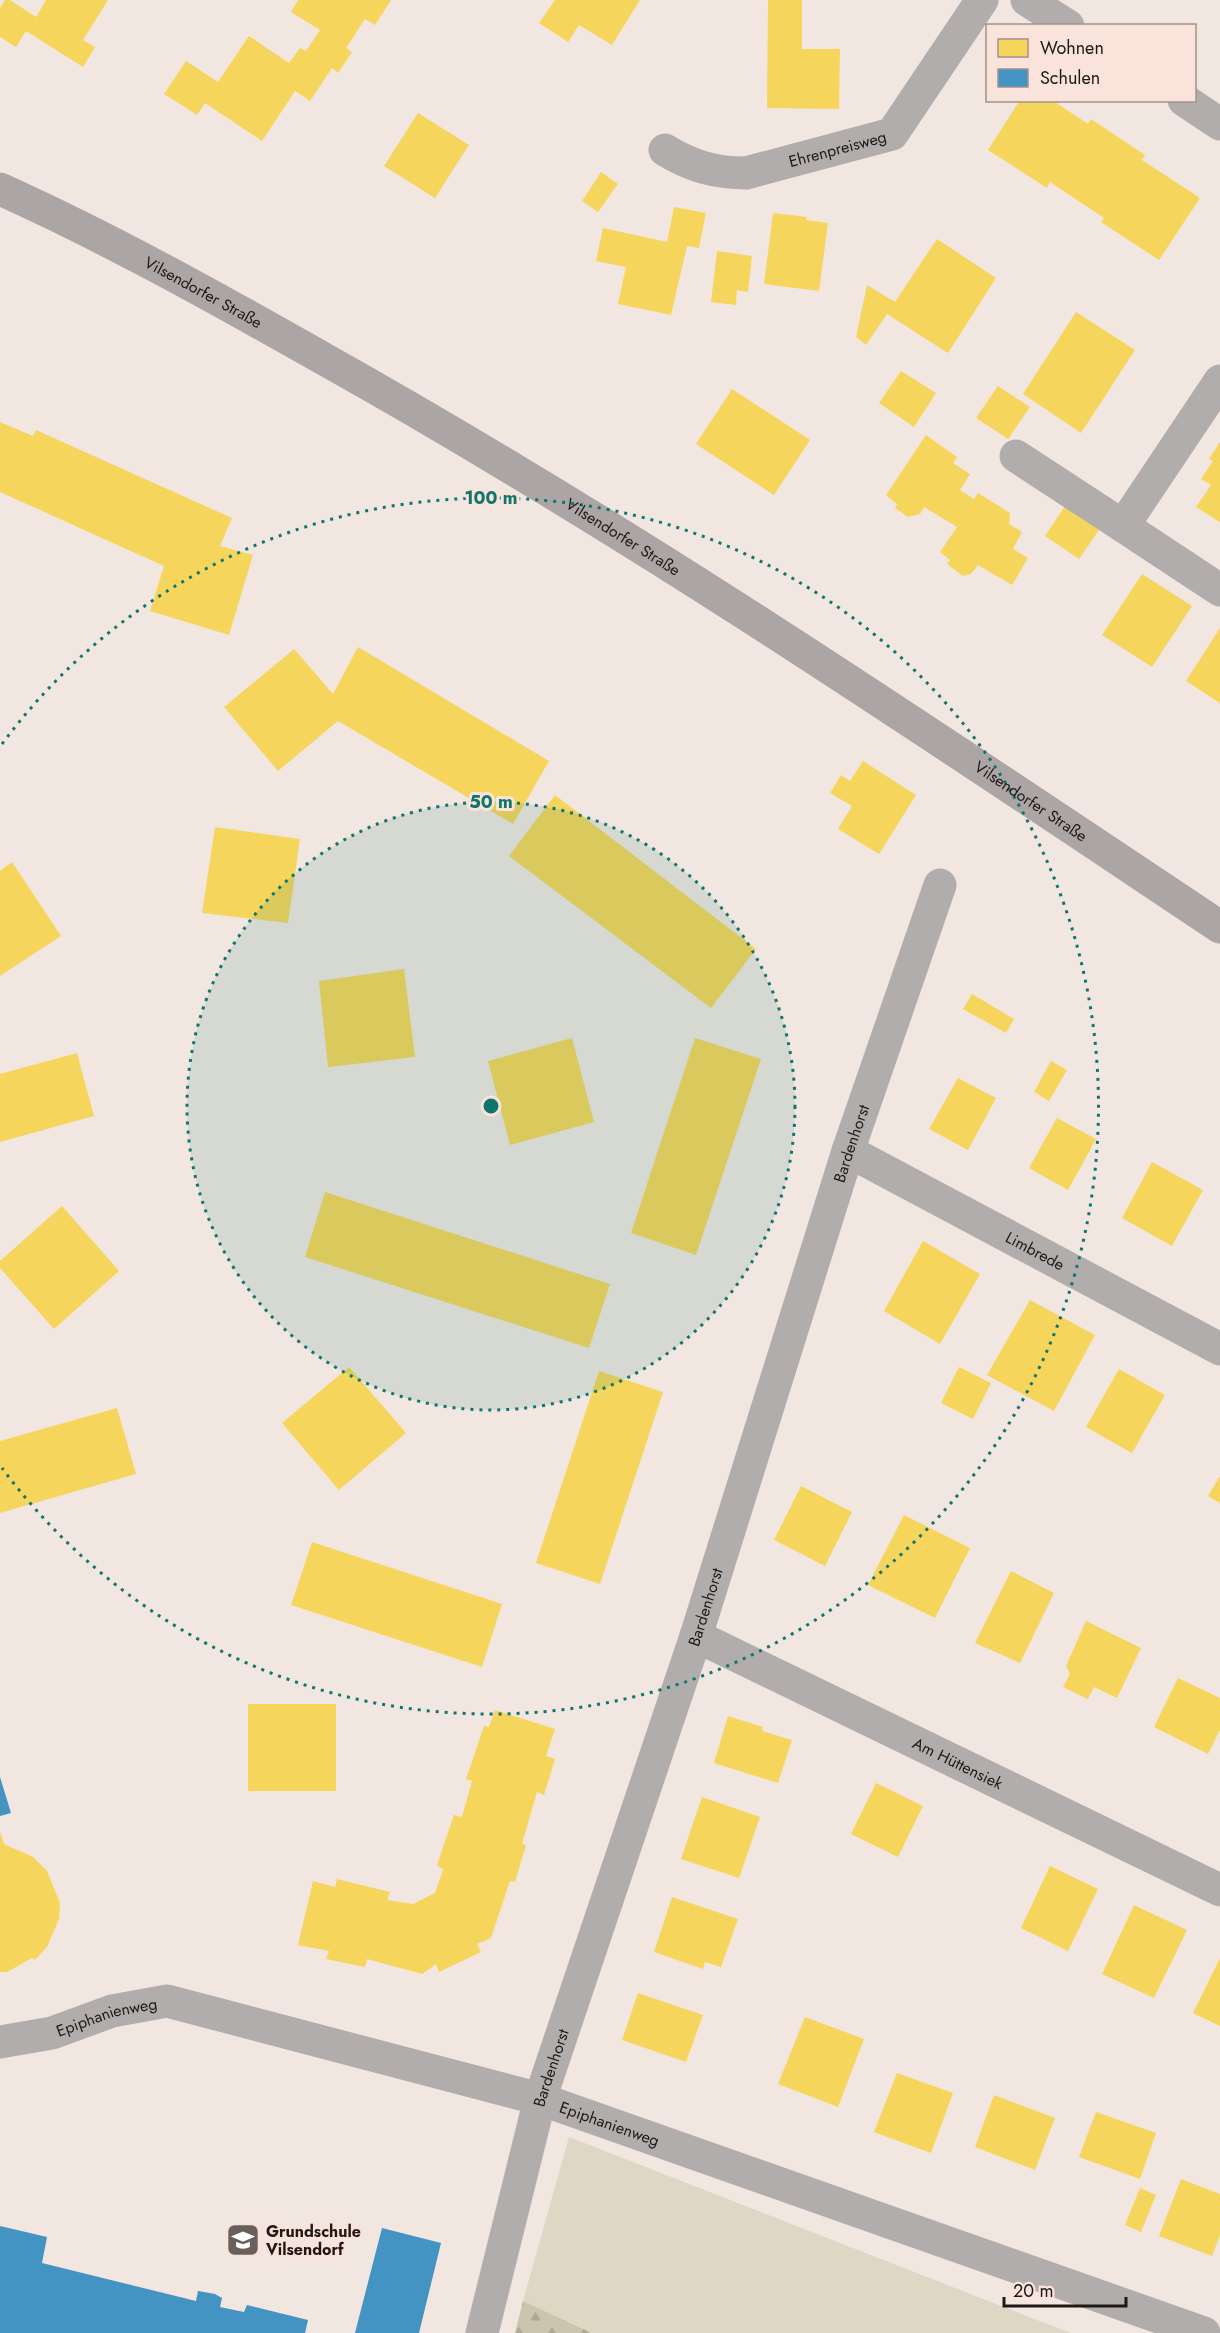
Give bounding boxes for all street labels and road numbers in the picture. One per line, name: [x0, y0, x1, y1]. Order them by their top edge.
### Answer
street label: Ehrenpreisweg: [786, 125, 889, 173]
street label: Vilsendorfer Straße: [140, 250, 267, 333]
street label: Vilsendorfer Straße: [561, 492, 685, 581]
street label: Vilsendorfer Straße: [970, 755, 1092, 847]
street label: Bardenhorst: [827, 1101, 875, 1185]
street label: Limbrede: [1002, 1225, 1069, 1276]
street label: Bardenhorst: [682, 1565, 728, 1649]
street label: Am Hüttensiek: [909, 1731, 1008, 1795]
street label: Epiphanienweg: [53, 1992, 159, 2042]
street label: Bardenhorst: [527, 2026, 574, 2109]
street label: Epiphanienweg: [556, 2095, 663, 2152]

